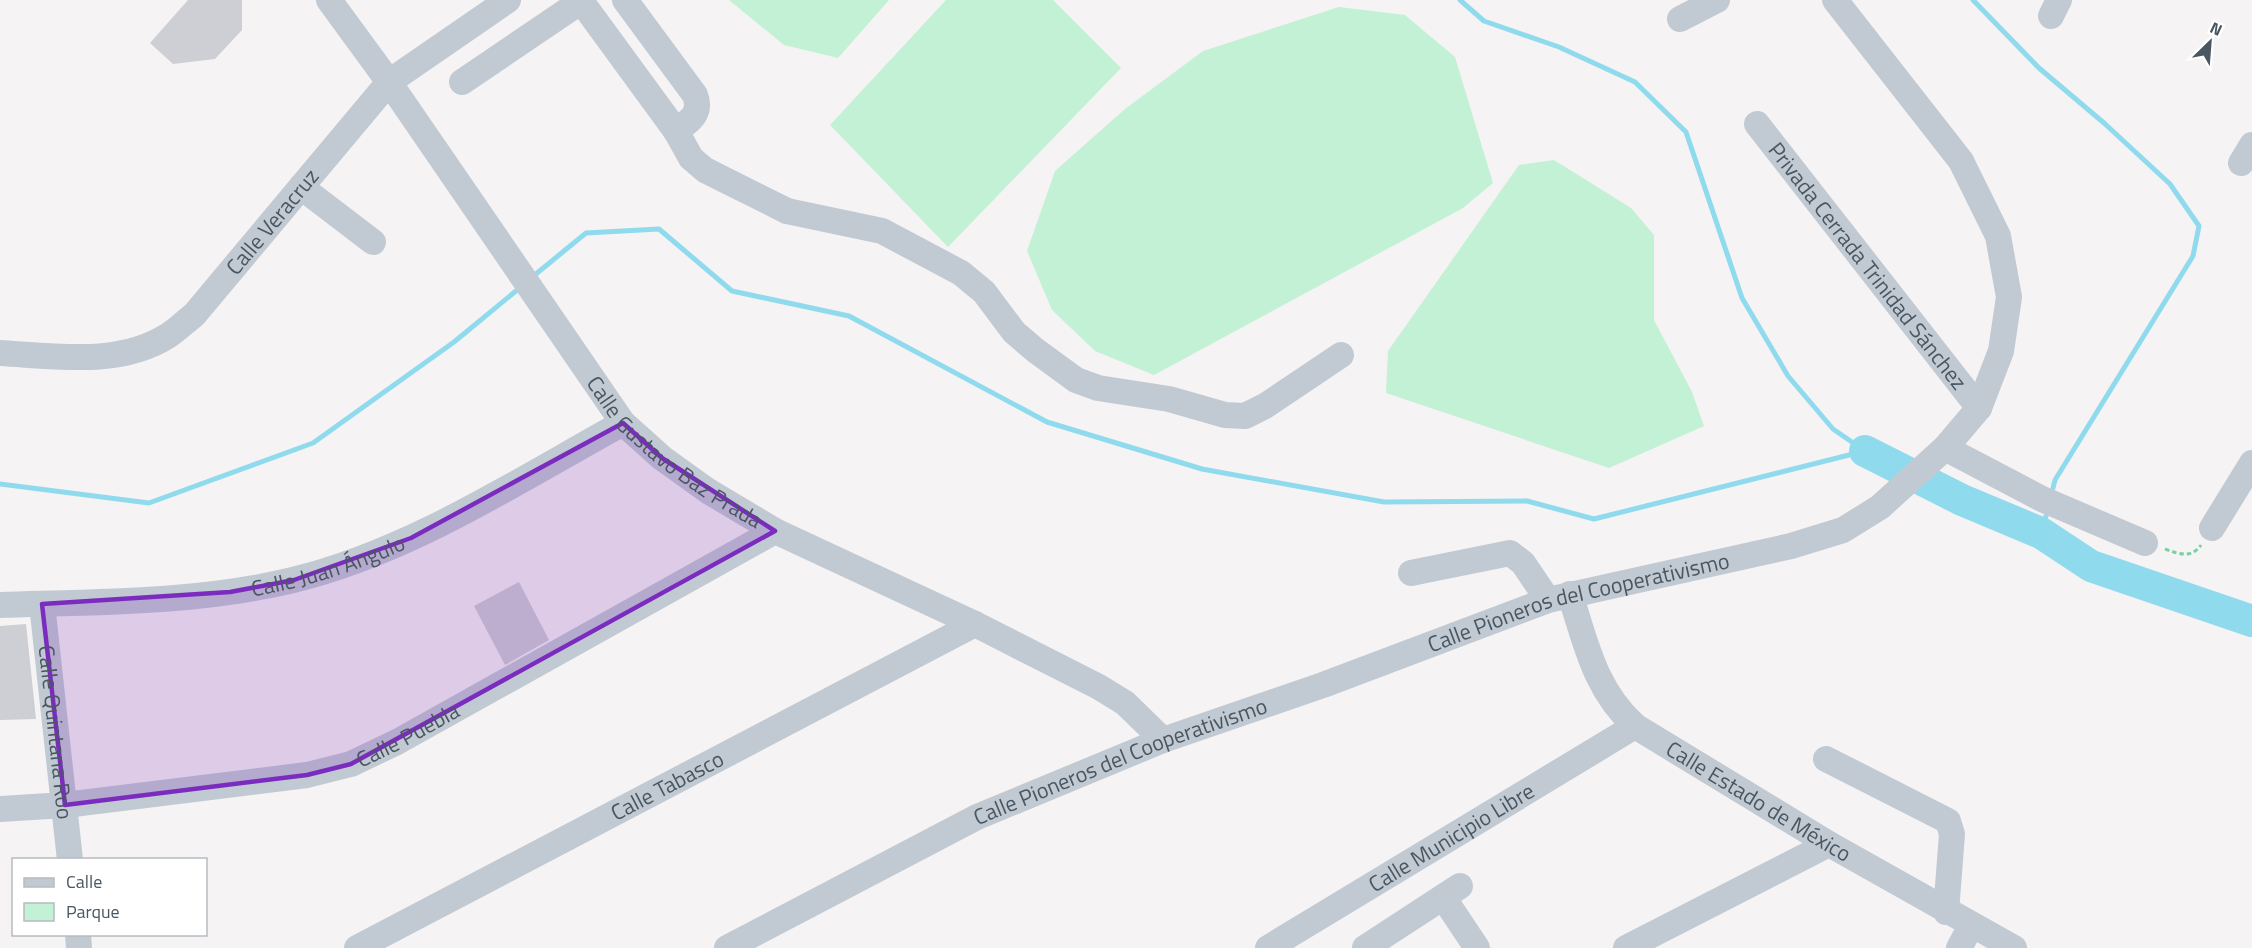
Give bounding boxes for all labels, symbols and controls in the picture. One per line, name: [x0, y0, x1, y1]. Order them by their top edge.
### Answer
north arrow: [2180, 12, 2240, 72]
text: N: [2206, 15, 2226, 42]
street label: Privada Cerrada Trinidad Sánchez: [1760, 135, 1976, 397]
street label: Calle Veracruz: [217, 161, 327, 282]
street label: Calle Gustavo Baz Prada: [578, 369, 769, 537]
street label: Calle Juan Ángulo: [248, 526, 410, 605]
street label: Calle Pioneros del Cooperativismo: [1422, 543, 1733, 661]
street label: Calle Quintana Roo: [30, 643, 82, 821]
street label: Calle Pioneros del Cooperativismo: [968, 688, 1272, 834]
street label: Calle Puebla: [350, 694, 466, 776]
street label: Calle Estado de México: [1660, 732, 1858, 870]
street label: Calle Tabasco: [604, 742, 730, 829]
street label: Calle Municipio Libre: [1362, 774, 1541, 901]
legend: [12, 858, 207, 936]
text: Calle: [66, 868, 102, 895]
text: Parque: [66, 898, 120, 925]

